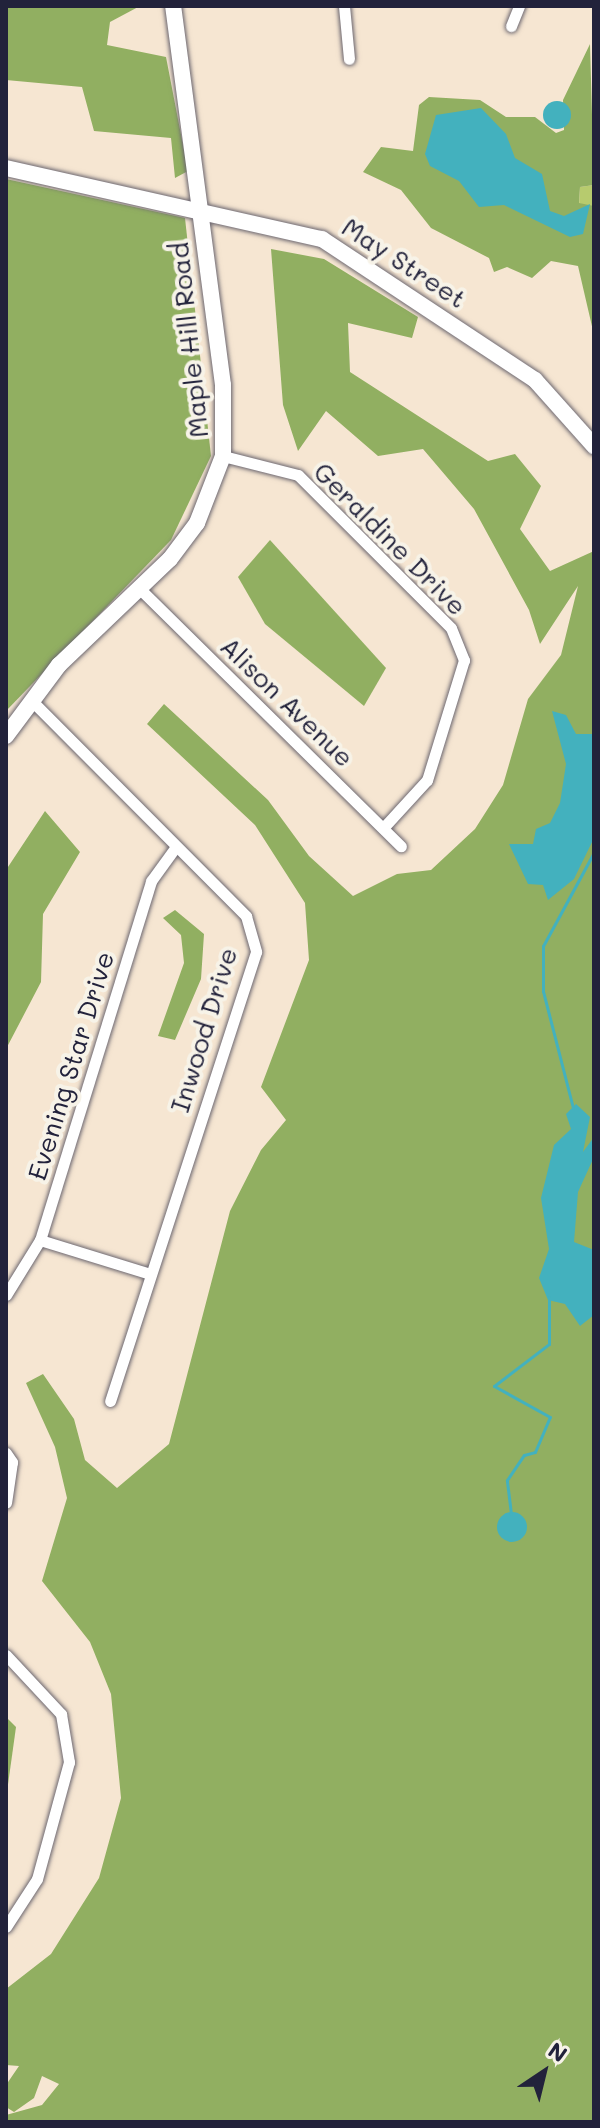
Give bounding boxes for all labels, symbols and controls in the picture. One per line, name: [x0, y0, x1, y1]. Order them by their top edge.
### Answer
street label: May Street: [336, 211, 472, 315]
street label: Maple Hill Road: [163, 241, 215, 439]
street label: Geraldine Drive: [307, 456, 473, 622]
street label: Alison Avenue: [214, 631, 360, 773]
street label: Inwood Drive: [164, 944, 244, 1116]
street label: Evening Star Drive: [21, 948, 121, 1184]
north arrow: [504, 2032, 584, 2112]
text: N: [543, 2035, 573, 2069]

